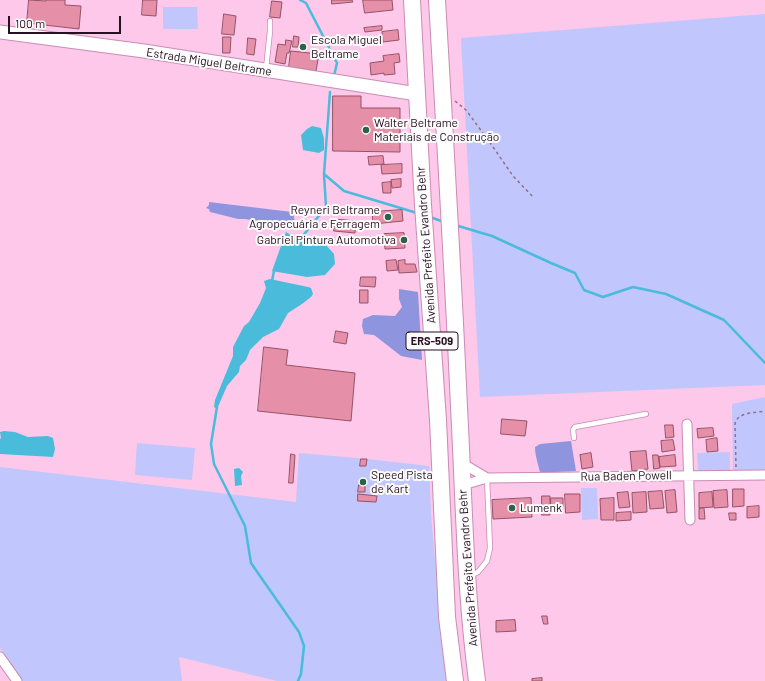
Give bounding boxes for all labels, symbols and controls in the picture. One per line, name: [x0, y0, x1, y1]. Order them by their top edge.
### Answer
scale bar: [10, 8, 123, 34]
text: 100 m: [15, 16, 45, 30]
place label: Escola Miguel Beltrame: [311, 33, 382, 61]
marker: Escola Miguel Beltrame: [298, 42, 308, 52]
street label: Estrada Miguel Beltrame: [145, 45, 273, 79]
place label: Walter Beltrame Materiais de Construção: [374, 116, 499, 144]
marker: Walter Beltrame Materiais de Construção: [361, 125, 371, 135]
street label: Avenida Prefeito Evandro Behr: [413, 166, 439, 324]
place label: Reyneri Beltrame Agropecuária e Ferragem: [249, 203, 380, 231]
marker: Reyneri Beltrame Agropecuária e Ferragem: [383, 212, 393, 222]
place label: Gabriel Pintura Automotiva: [257, 233, 396, 247]
marker: Gabriel Pintura Automotiva: [399, 235, 409, 245]
road number: ERS-509: [406, 332, 458, 350]
place label: Speed Pista de Kart: [371, 468, 433, 496]
street label: Rua Baden Powell: [580, 468, 672, 484]
marker: Speed Pista de Kart: [358, 477, 368, 487]
street label: Avenida Prefeito Evandro Behr: [455, 489, 481, 647]
place label: Lumenk: [520, 501, 562, 515]
marker: Lumenk: [507, 503, 517, 513]

